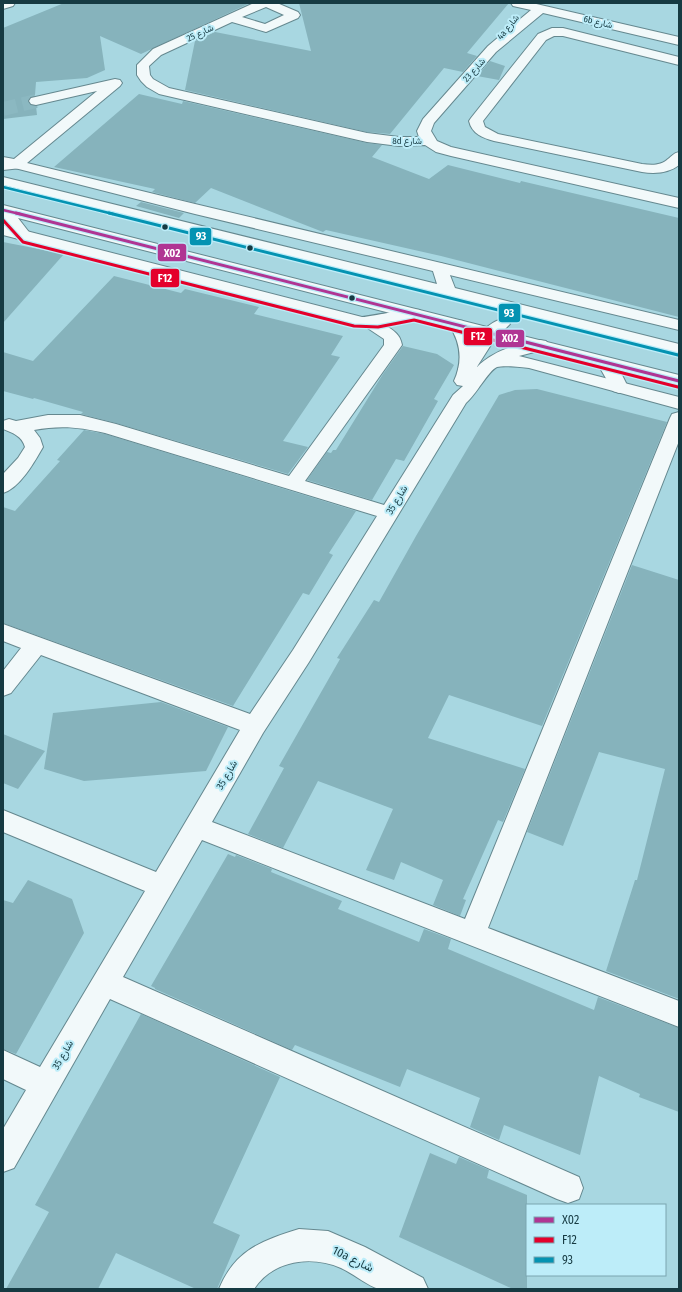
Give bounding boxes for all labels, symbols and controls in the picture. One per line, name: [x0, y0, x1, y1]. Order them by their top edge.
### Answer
street label: 4a شارع: [495, 13, 522, 42]
street label: 6b شارع: [582, 14, 613, 31]
street label: شارع 25: [185, 22, 215, 44]
street label: شارع 23: [461, 56, 488, 85]
street label: 8d شارع: [392, 136, 422, 147]
unlabelled marker: [160, 222, 170, 232]
line badge: 93: [189, 227, 212, 246]
text: 93: [196, 230, 206, 243]
line badge: X02: [157, 243, 187, 262]
unlabelled marker: [245, 243, 255, 253]
text: X02: [163, 247, 180, 260]
line badge: F12: [150, 268, 180, 288]
text: F12: [158, 272, 172, 285]
unlabelled marker: [347, 293, 357, 303]
line badge: 93: [498, 303, 521, 323]
text: 93: [504, 307, 514, 320]
line badge: F12: [463, 327, 493, 346]
line badge: X02: [495, 329, 525, 348]
text: F12: [471, 330, 485, 343]
text: X02: [501, 332, 518, 345]
street label: شارع 35: [384, 483, 410, 517]
street label: شارع 35: [214, 758, 240, 792]
street label: شارع 35: [50, 1038, 76, 1072]
legend: [526, 1204, 666, 1276]
text: X02: [562, 1213, 579, 1227]
text: F12: [562, 1233, 577, 1247]
street label: 10a شارع: [329, 1243, 376, 1277]
text: 93: [562, 1253, 573, 1267]

